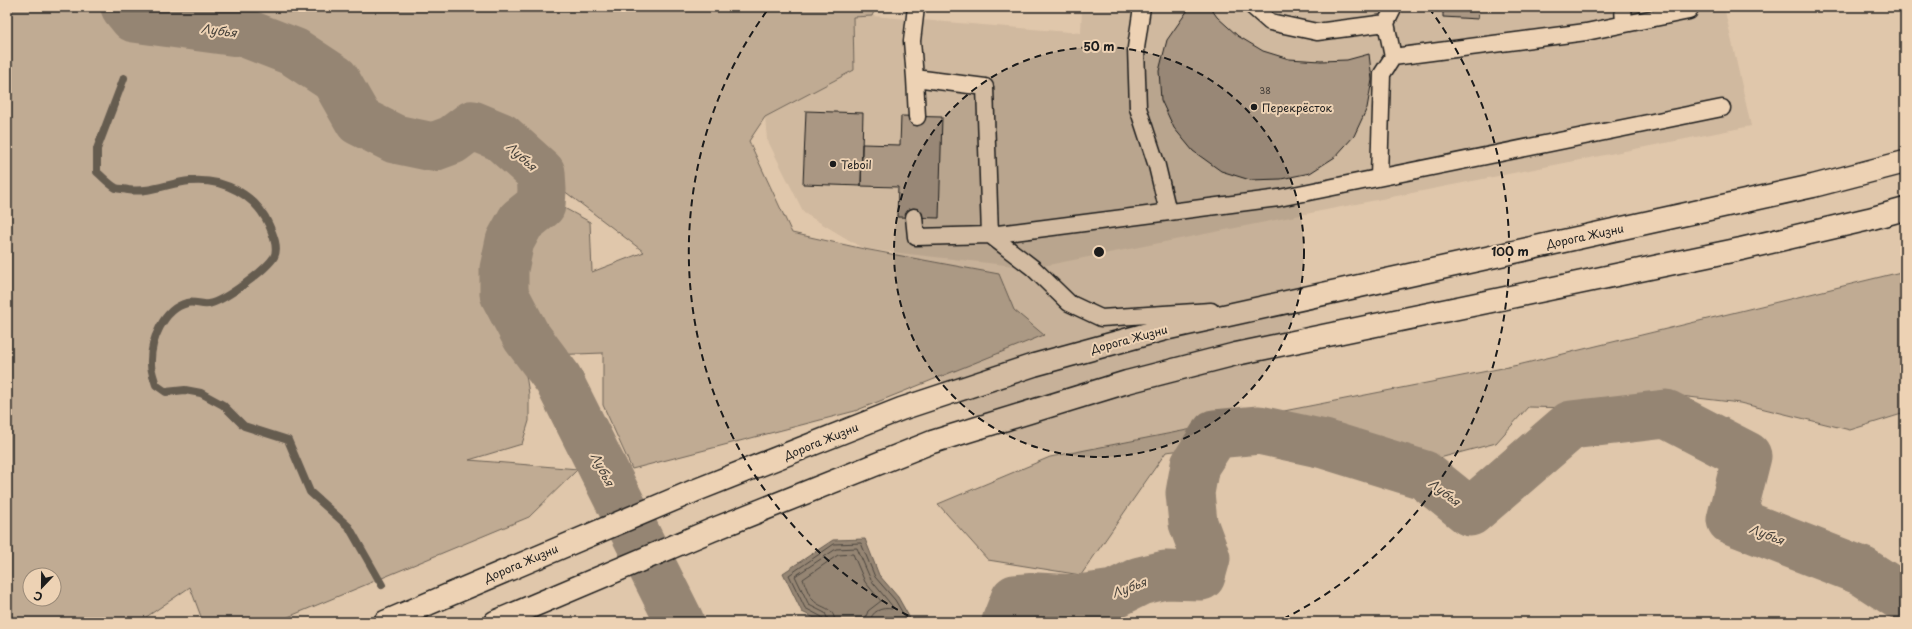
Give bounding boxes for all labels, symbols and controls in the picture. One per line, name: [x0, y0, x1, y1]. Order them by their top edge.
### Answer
water label: Лубья: [200, 19, 239, 42]
text: 50 m: [1083, 37, 1115, 55]
house number: 38: [1259, 83, 1271, 97]
place label: Перекрёсток: [1262, 99, 1333, 116]
marker: Перекрёсток: [1249, 102, 1259, 112]
water label: Лубья: [503, 137, 542, 176]
place label: Teboil: [841, 156, 872, 173]
marker: Teboil: [828, 159, 838, 169]
street label: Дорога Жизни: [1544, 220, 1625, 253]
text: 100 m: [1491, 242, 1529, 260]
centre of rings: [1092, 245, 1106, 259]
street label: Дорога Жизни: [1088, 321, 1169, 358]
street label: Дорога Жизни: [780, 418, 861, 464]
water label: Лубья: [587, 449, 620, 490]
water label: Лубья: [1425, 474, 1466, 511]
water label: Лубья: [1747, 519, 1788, 549]
street label: Дорога Жизни: [481, 540, 561, 587]
north arrow: [22, 567, 62, 607]
water label: Лубья: [1109, 572, 1150, 602]
text: С: [31, 587, 45, 606]

